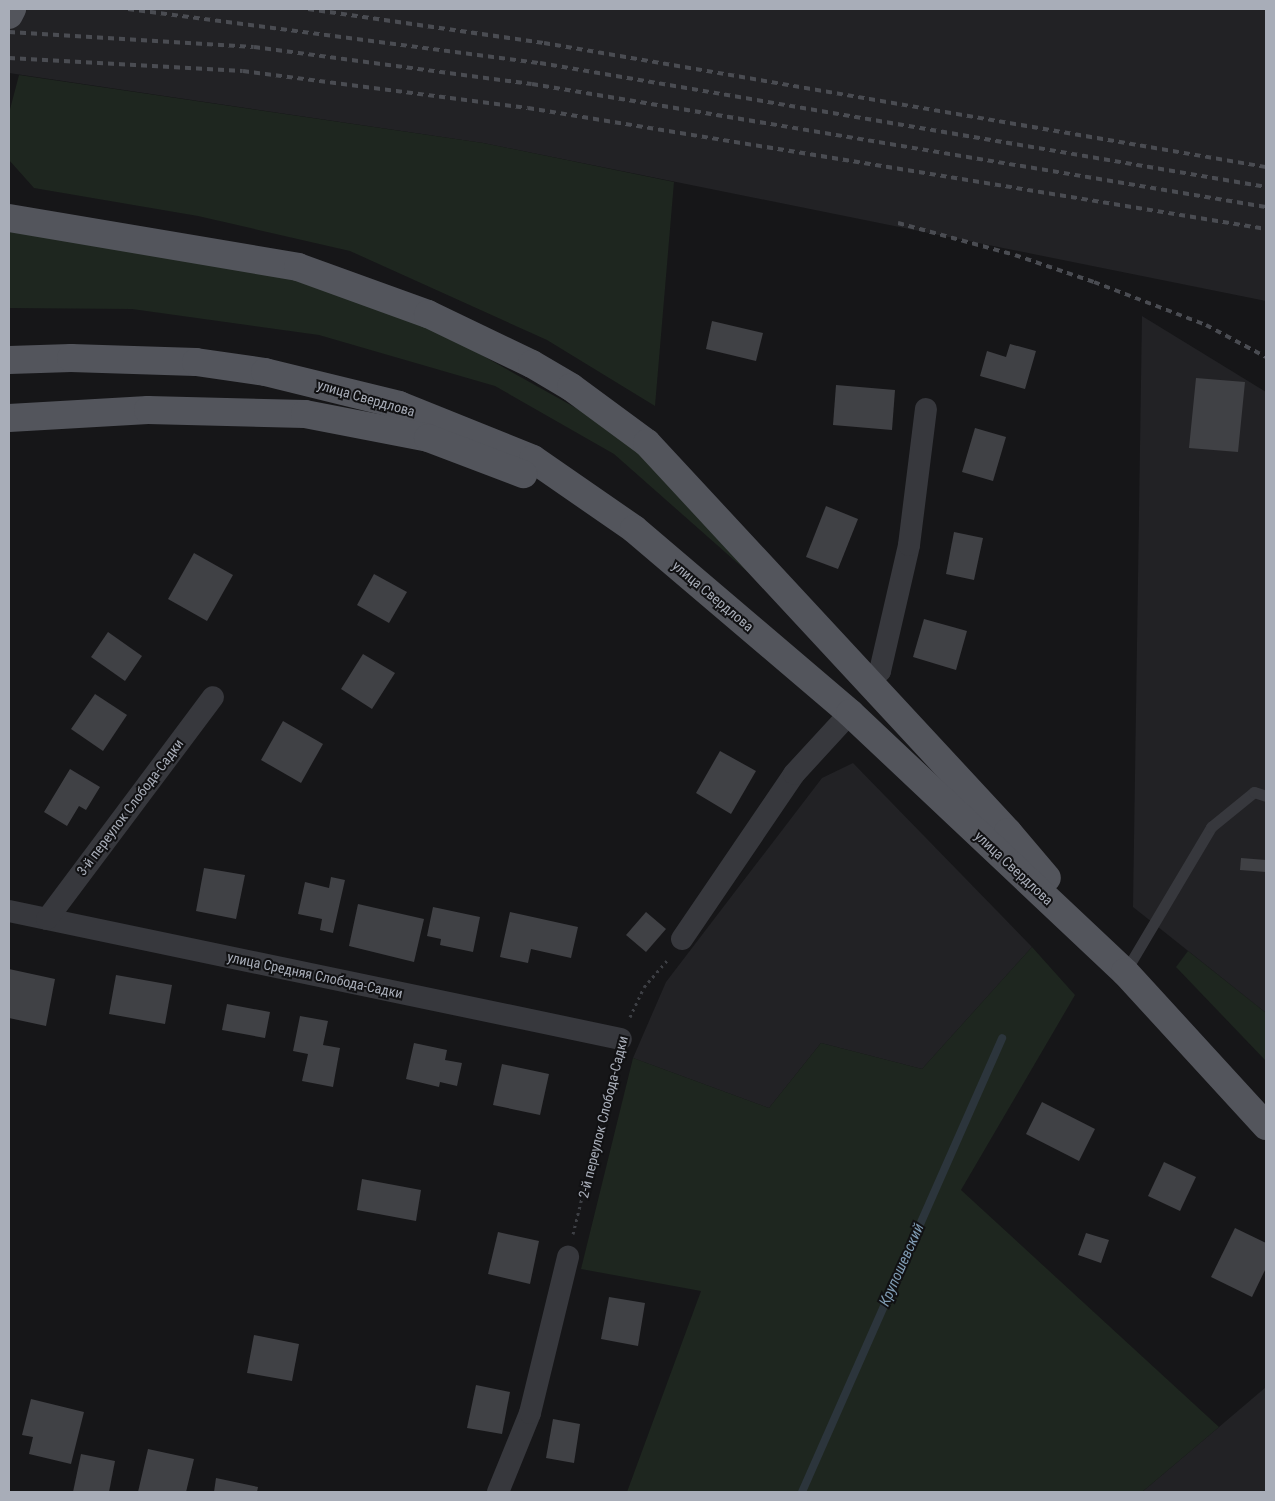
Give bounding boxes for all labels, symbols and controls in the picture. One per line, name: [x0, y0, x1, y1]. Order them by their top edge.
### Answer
street label: улица Свердлова: [315, 376, 417, 420]
street label: улица Свердлова: [669, 557, 757, 635]
street label: 3-й переулок Слобода-Садки: [73, 735, 187, 879]
street label: улица Свердлова: [971, 827, 1057, 909]
street label: улица Средняя Слобода-Садки: [226, 948, 404, 1002]
street label: 2-й переулок Слобода-Садки: [575, 1034, 631, 1200]
water label: Крупошевский: [876, 1221, 928, 1309]

